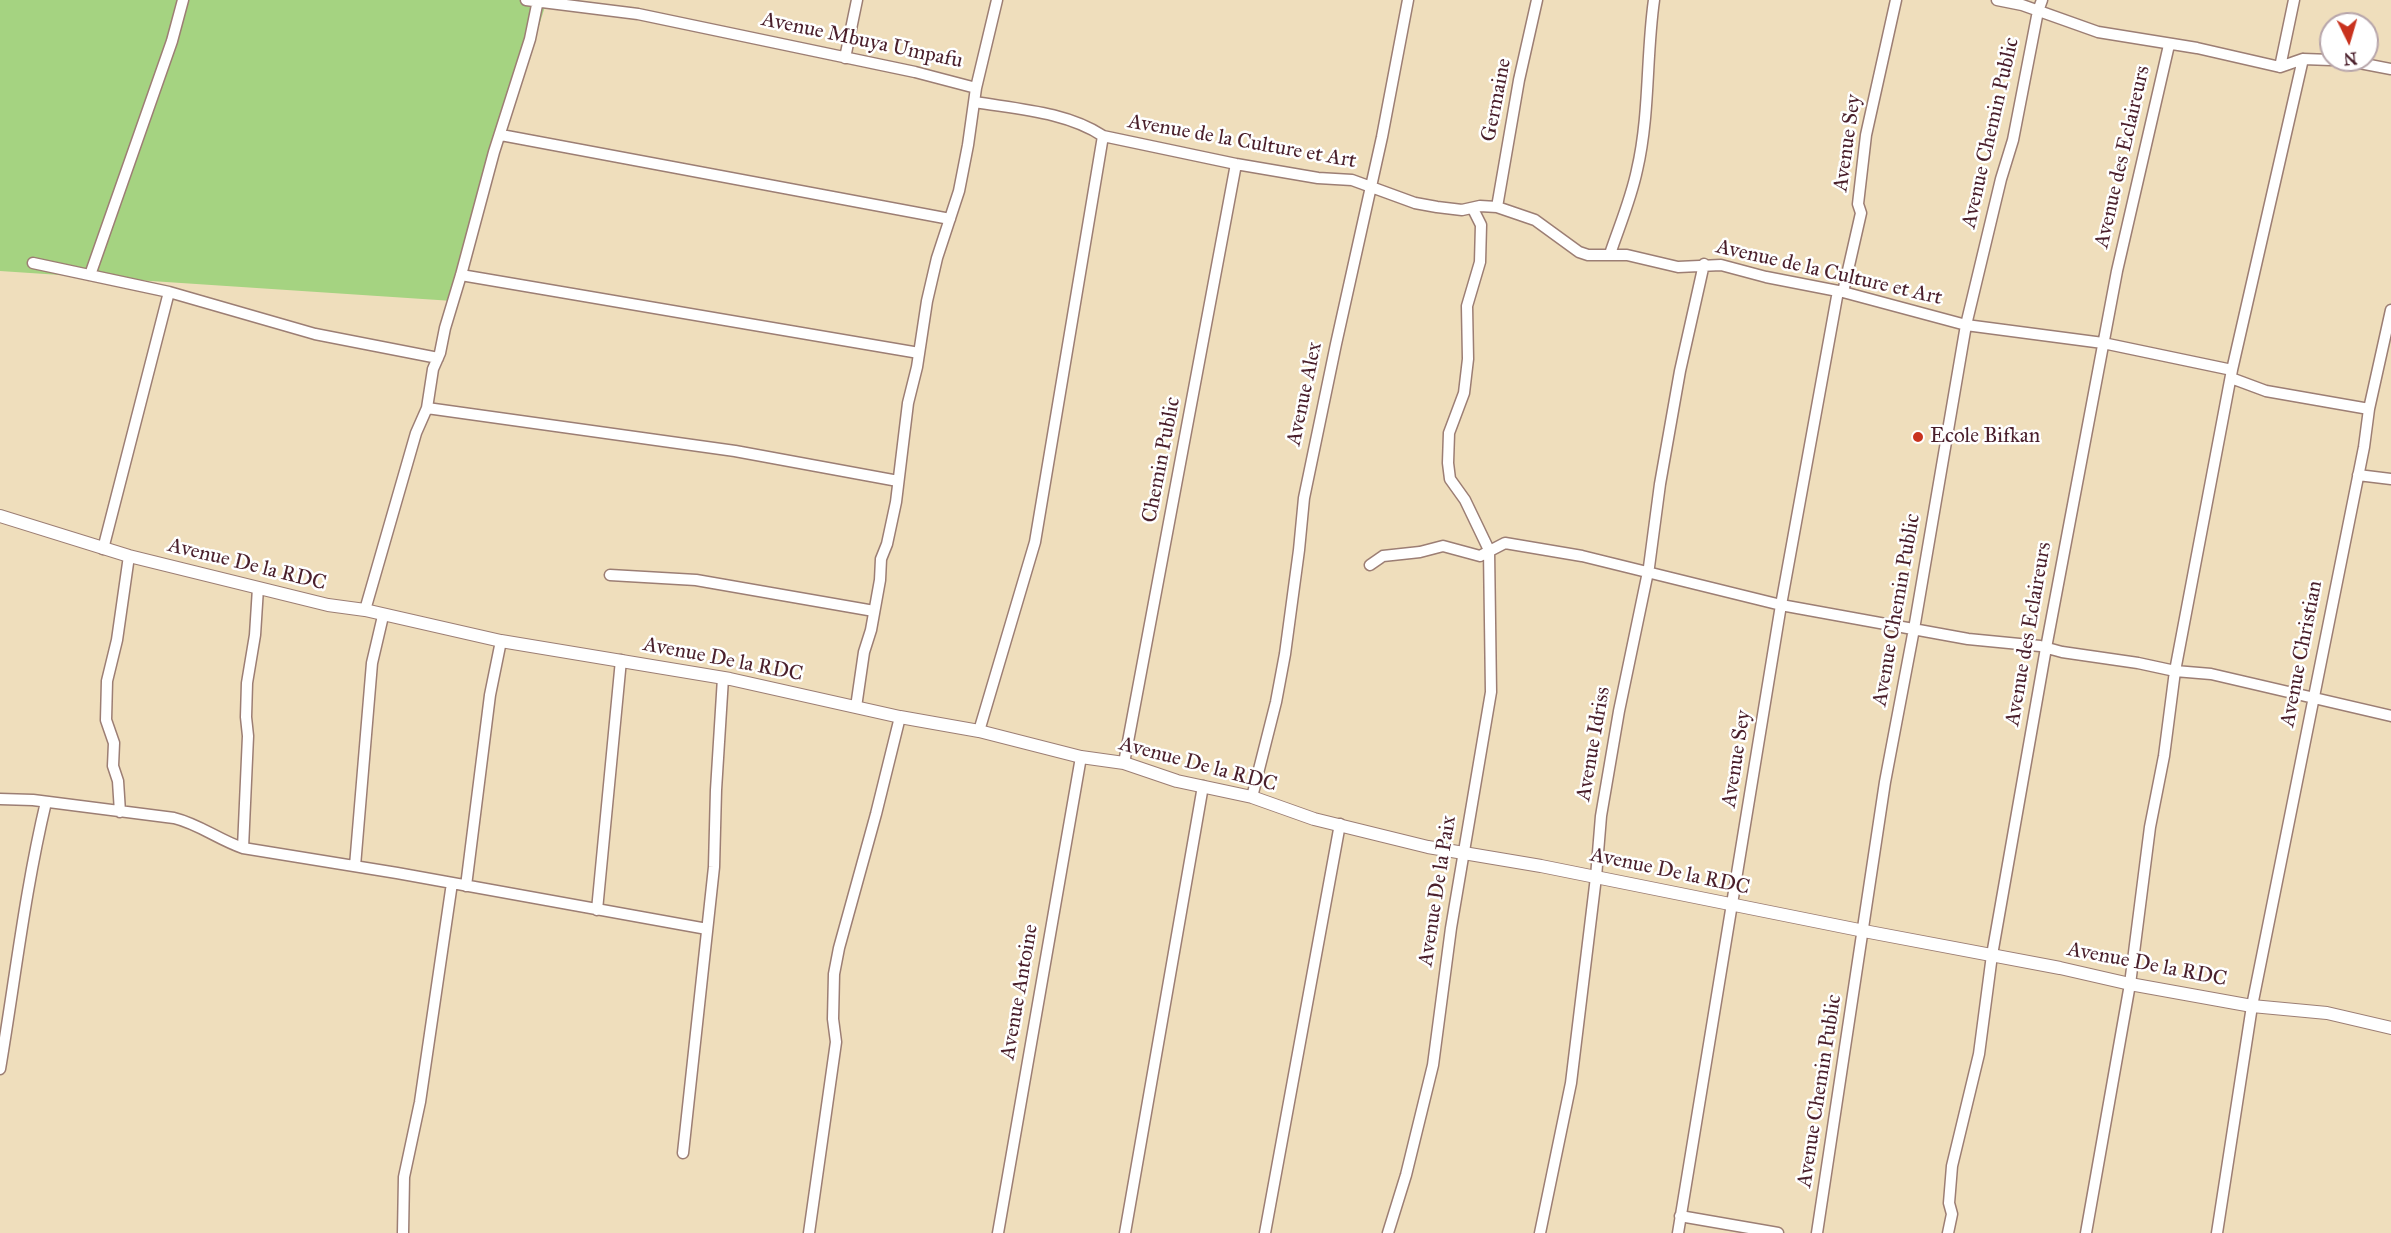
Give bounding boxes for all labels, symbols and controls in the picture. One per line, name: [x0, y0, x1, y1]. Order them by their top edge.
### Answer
street label: Avenue Mbuya Umpafu: [759, 7, 965, 75]
north arrow: [2319, 12, 2379, 72]
street label: Avenue Chemin Public: [1957, 35, 2025, 231]
text: N: [2343, 48, 2358, 68]
street label: Germaine: [1477, 56, 1517, 144]
street label: Avenue des Eclaireurs: [2090, 63, 2156, 251]
street label: Avenue Sey: [1829, 93, 1867, 193]
street label: Avenue de la Culture et Art: [1126, 110, 1358, 174]
street label: Avenue de la Culture et Art: [1713, 235, 1945, 311]
street label: Avenue Alex: [1282, 340, 1328, 448]
street label: Chemin Public: [1137, 395, 1187, 525]
place label: Ecole Bifkan: [1930, 424, 2040, 450]
marker: Ecole Bifkan: [1911, 430, 1925, 444]
street label: Avenue Chemin Public: [1868, 512, 1926, 708]
street label: Avenue De la RDC: [165, 533, 329, 597]
street label: Avenue des Eclaireurs: [2000, 540, 2058, 728]
street label: Avenue Christian: [2275, 579, 2329, 729]
street label: Avenue De la RDC: [641, 632, 805, 688]
street label: Avenue Idriss: [1572, 685, 1616, 803]
street label: Avenue Sey: [1717, 709, 1757, 809]
street label: Avenue De la RDC: [1116, 732, 1280, 798]
street label: Avenue De la Paix: [1414, 814, 1462, 968]
street label: Avenue De la RDC: [1588, 843, 1752, 901]
street label: Avenue Antoine: [996, 922, 1044, 1062]
street label: Avenue De la RDC: [2065, 937, 2229, 993]
street label: Avenue Chemin Public: [1792, 993, 1848, 1189]

